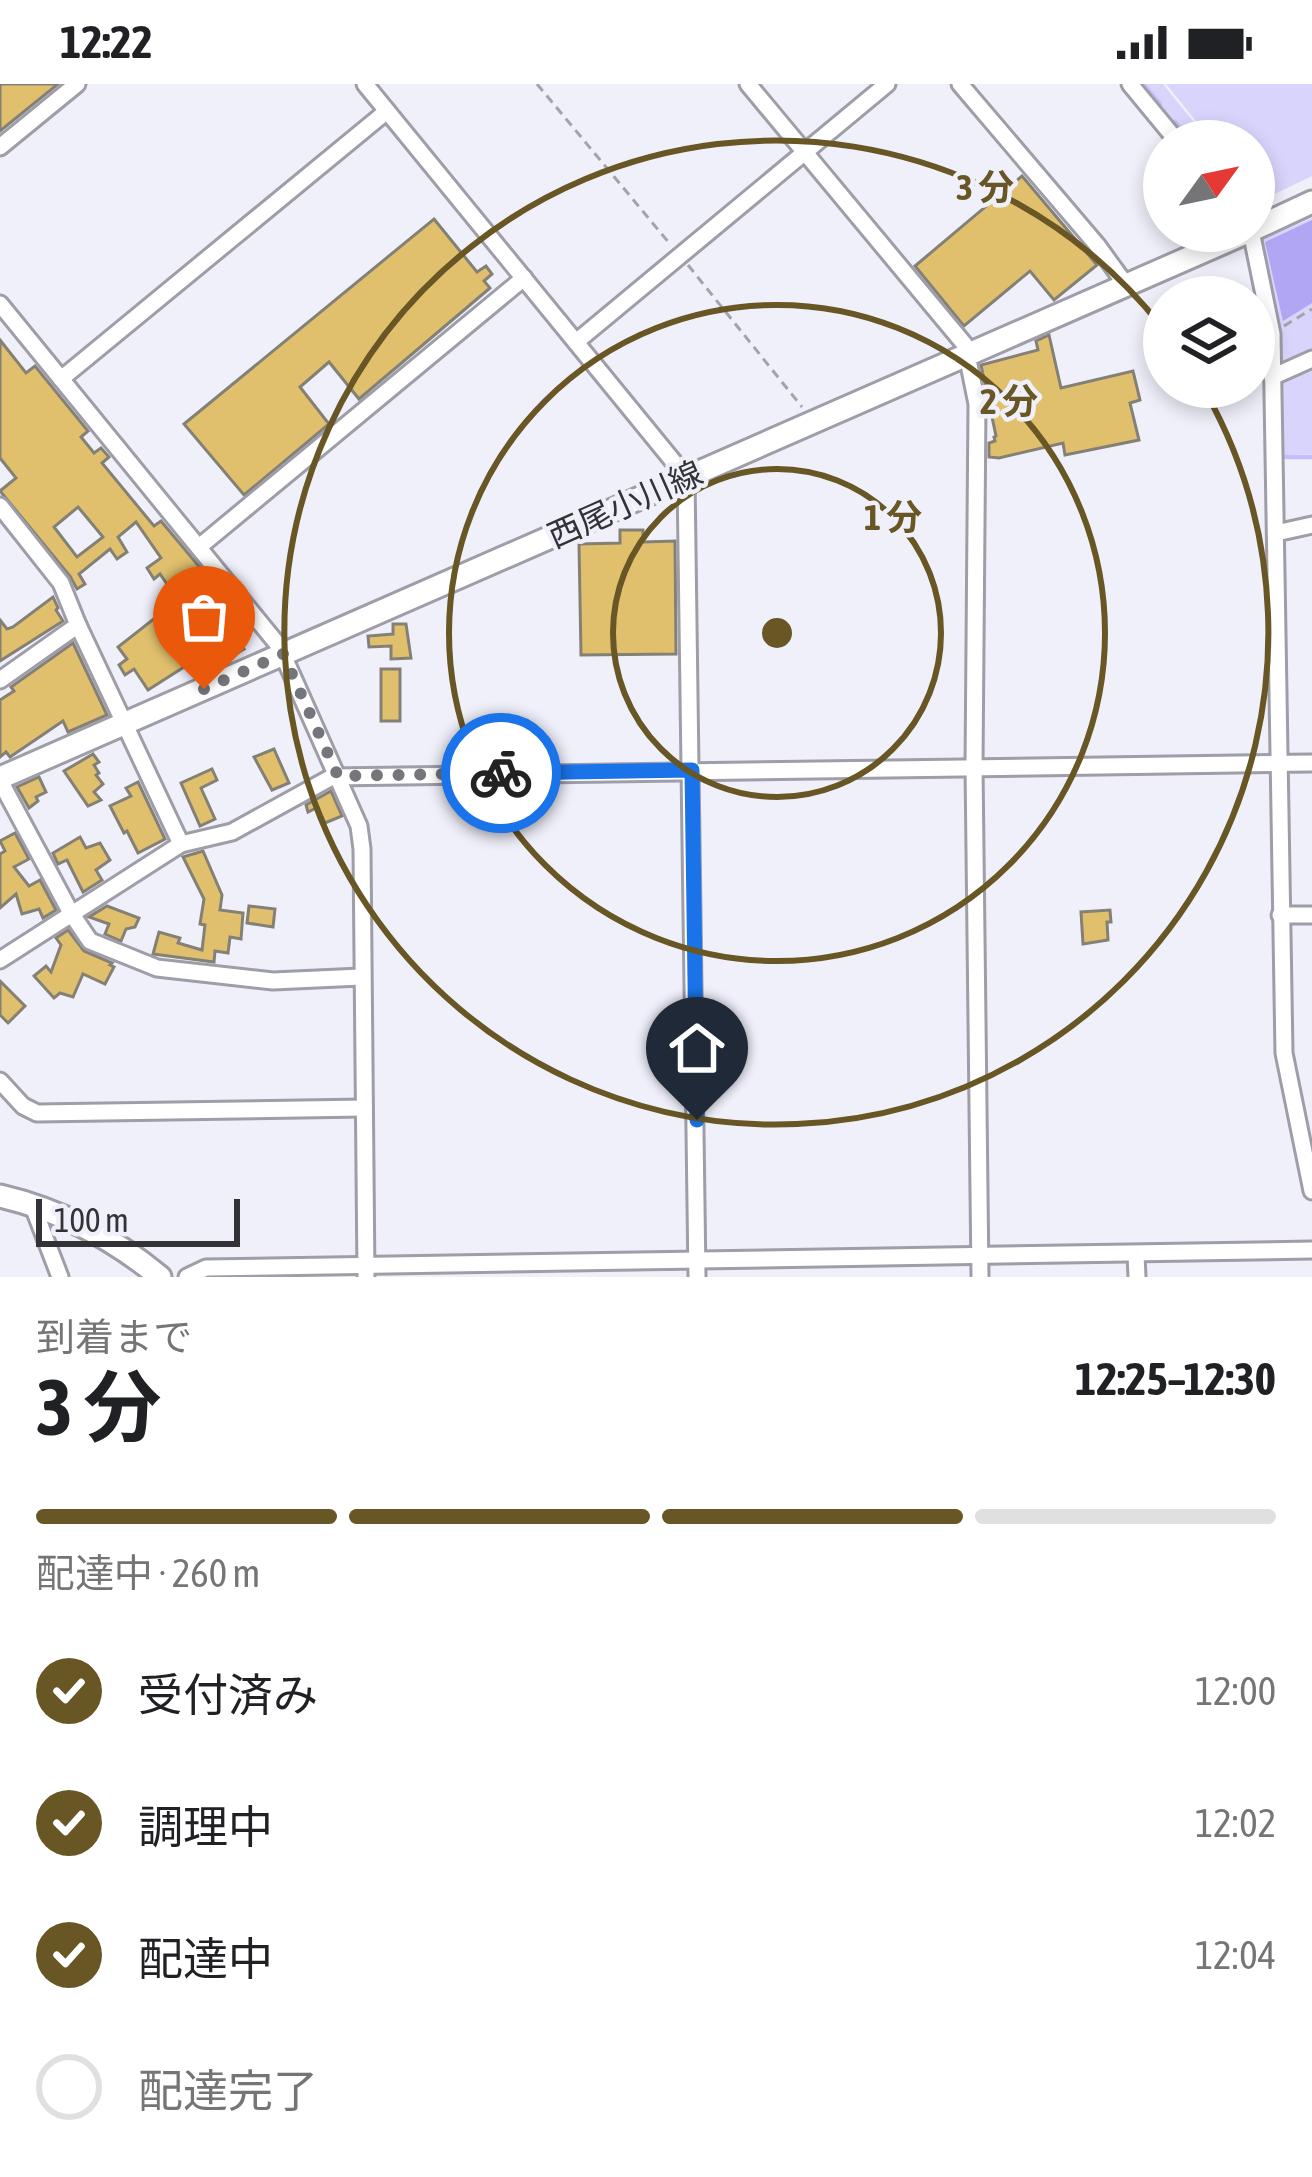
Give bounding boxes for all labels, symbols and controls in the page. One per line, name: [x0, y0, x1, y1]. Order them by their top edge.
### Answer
text: 12:22: [60, 16, 153, 68]
north arrow: [1143, 120, 1275, 252]
map controls: [1143, 120, 1275, 408]
text: 3 分: [956, 166, 1014, 208]
button: layers: [1143, 276, 1275, 408]
text: 2 分: [980, 380, 1038, 422]
street label: 西尾小川線: [542, 453, 708, 555]
text: 1 分: [864, 496, 922, 538]
pin: [153, 566, 255, 689]
icon: bag: [171, 584, 237, 650]
centre of rings: [756, 612, 798, 654]
courier: [441, 713, 561, 833]
icon: bike: [468, 740, 534, 806]
pin: [646, 997, 748, 1120]
icon: home: [664, 1015, 730, 1081]
scale bar: [36, 1193, 240, 1246]
text: 100 m: [54, 1201, 129, 1239]
text: 到着まで: [36, 1315, 192, 1359]
text: 12:25–12:30: [1075, 1353, 1276, 1405]
text: 3 分: [36, 1362, 161, 1452]
text: 配達中 · 260 m: [36, 1551, 260, 1595]
icon: check: [36, 1658, 102, 1724]
text: 受付済み: [138, 1669, 318, 1721]
text: 12:00: [1195, 1669, 1276, 1713]
icon: check: [36, 1790, 102, 1856]
text: 調理中: [138, 1801, 273, 1853]
text: 12:02: [1195, 1801, 1276, 1845]
icon: check: [36, 1922, 102, 1988]
text: 配達中: [138, 1933, 273, 1985]
text: 12:04: [1195, 1933, 1276, 1977]
text: 配達完了: [138, 2065, 318, 2117]

